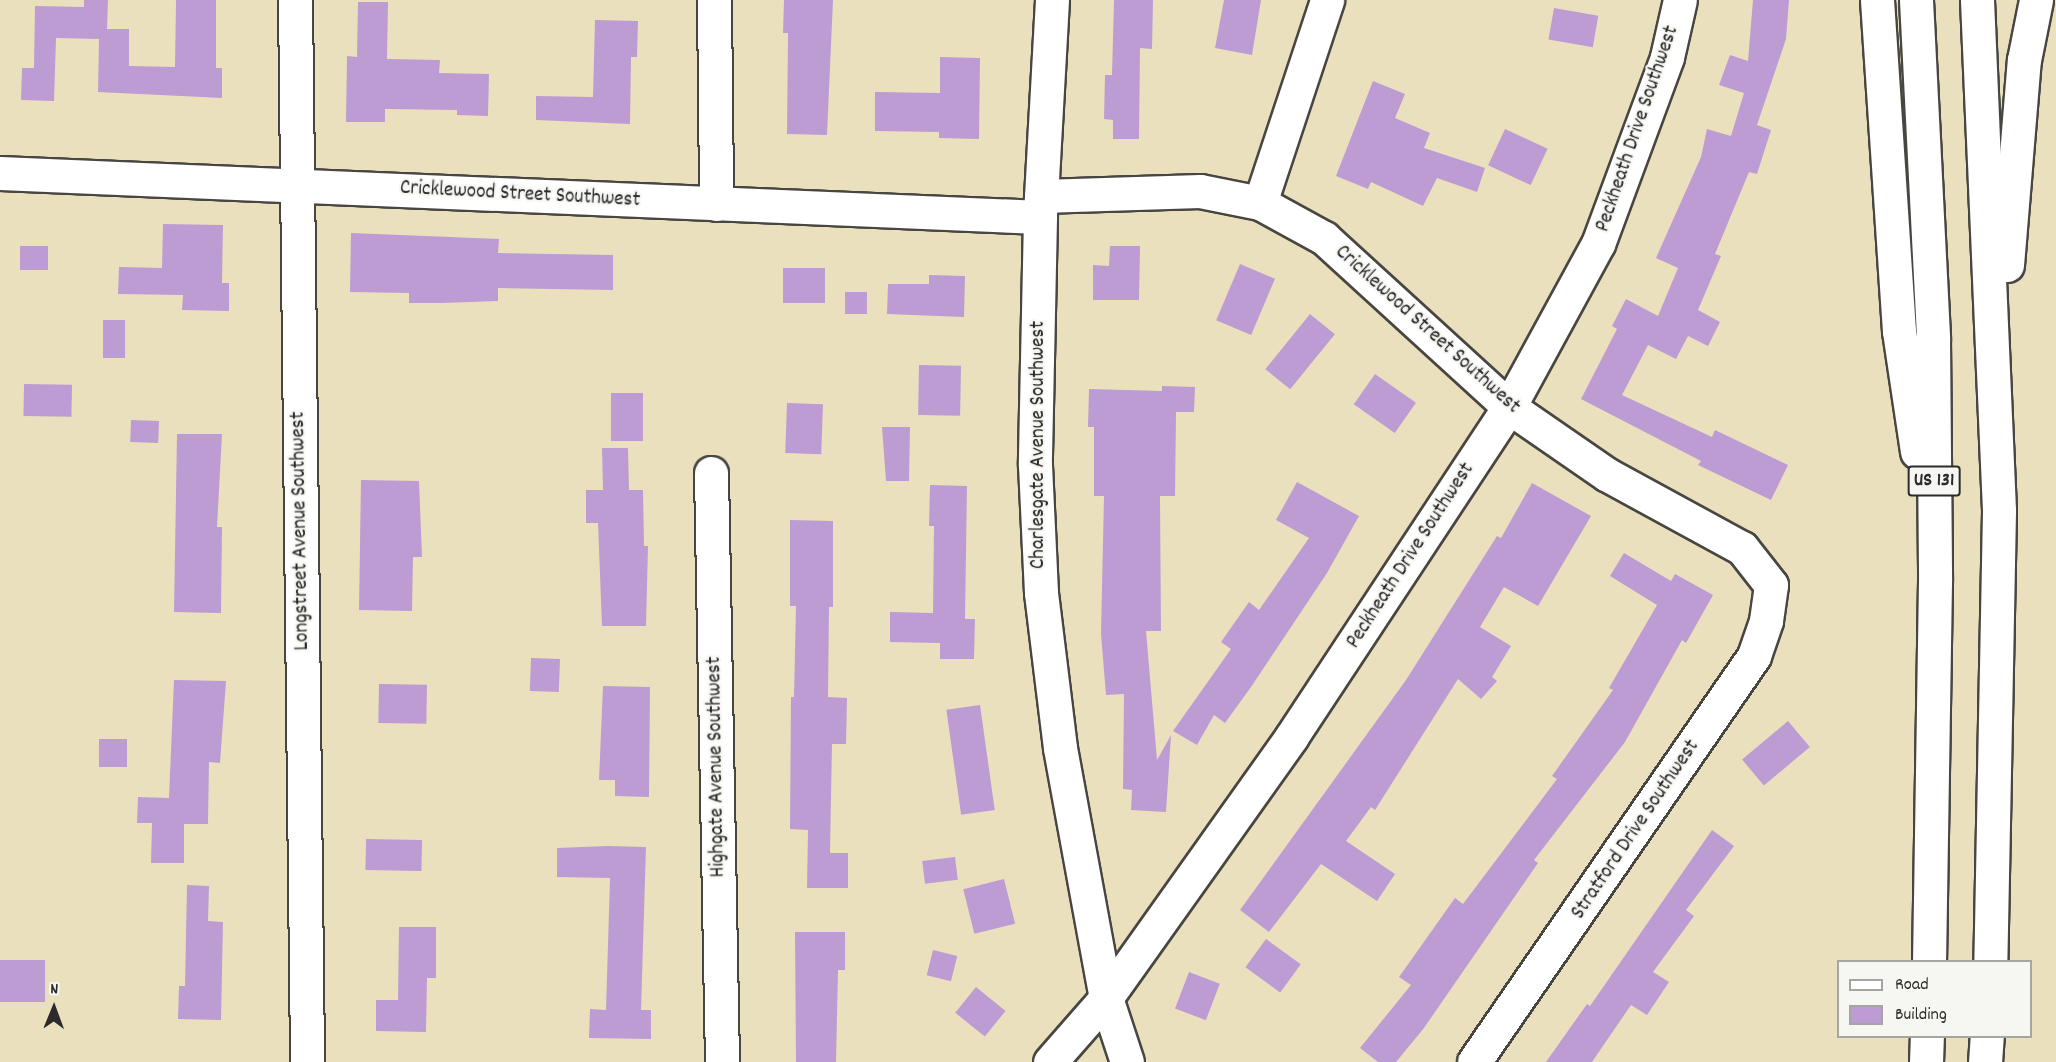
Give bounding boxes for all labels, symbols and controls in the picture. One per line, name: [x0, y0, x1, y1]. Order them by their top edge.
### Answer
street label: Peckheath Drive Southwest: [1591, 23, 1685, 235]
street label: Cricklewood Street Southwest: [399, 176, 641, 214]
street label: Cricklewood Street Southwest: [1329, 240, 1525, 420]
street label: Charlesgate Avenue Southwest: [1026, 321, 1052, 569]
street label: Longstreet Avenue Southwest: [286, 411, 316, 651]
street label: Peckheath Drive Southwest: [1342, 458, 1480, 654]
road number: US 131: [1907, 464, 1961, 498]
street label: Highgate Avenue Southwest: [702, 656, 732, 878]
street label: Stratford Drive Southwest: [1566, 735, 1706, 925]
legend: [1837, 960, 2032, 1038]
text: Road: [1895, 973, 1929, 998]
north arrow: [24, 978, 84, 1038]
text: N: [50, 978, 58, 1001]
text: Building: [1895, 1003, 1947, 1028]

